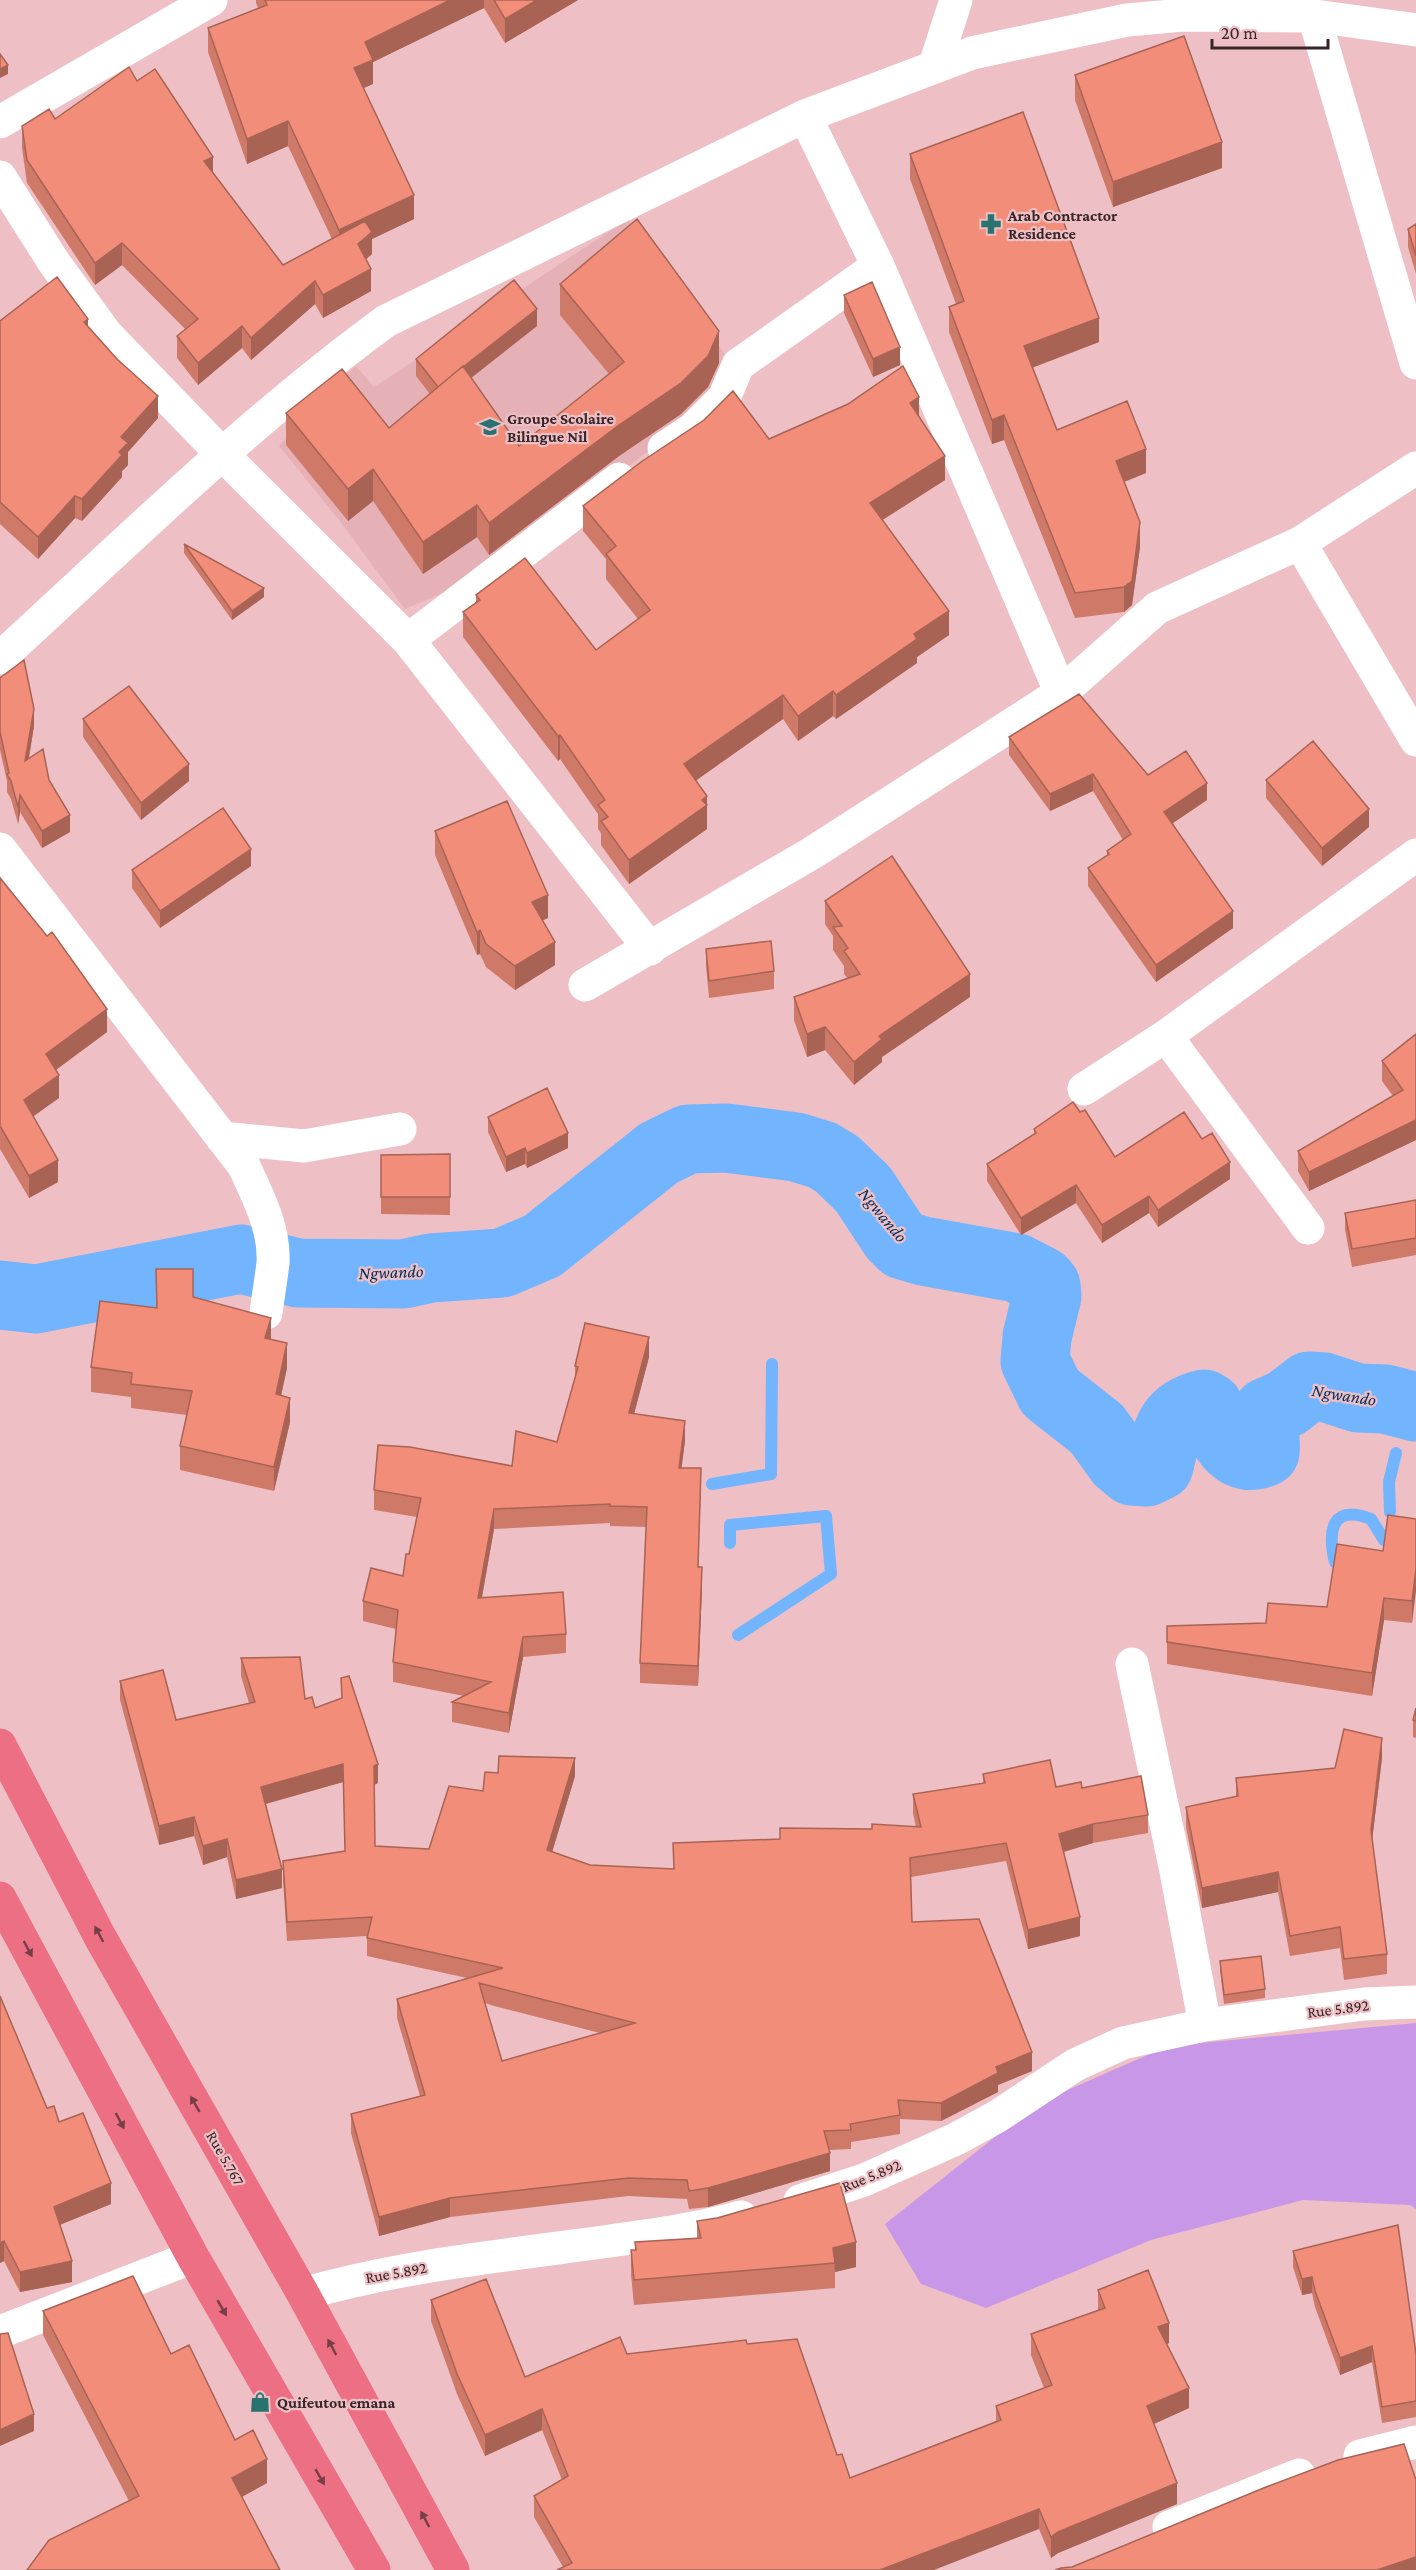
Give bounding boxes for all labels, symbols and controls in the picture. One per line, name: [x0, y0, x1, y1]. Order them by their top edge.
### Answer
scale bar: [1212, 12, 1328, 50]
text: 20 m: [1221, 23, 1258, 43]
place label: Arab Contractor Residence: [1007, 207, 1118, 242]
pharmacy icon: Arab Contractor Residence: [979, 212, 1003, 236]
place label: Groupe Scolaire Bilingue Nil: [507, 410, 615, 445]
school or university icon: Groupe Scolaire Bilingue Nil: [478, 415, 502, 439]
water label: Ngwando: [854, 1184, 912, 1247]
water label: Ngwando: [358, 1261, 424, 1283]
water label: Ngwando: [1310, 1380, 1378, 1410]
one-way arrow: [94, 1926, 104, 1943]
one-way arrow: [23, 1941, 33, 1958]
street label: Rue 5.892: [1306, 1996, 1370, 2021]
one-way arrow: [190, 2096, 201, 2112]
one-way arrow: [115, 2113, 125, 2130]
street label: Rue 5.767: [203, 2128, 248, 2189]
street label: Rue 5.892: [839, 2156, 904, 2195]
street label: Rue 5.892: [364, 2259, 429, 2286]
one-way arrow: [217, 2300, 228, 2316]
one-way arrow: [327, 2338, 337, 2355]
shop icon: Quifeutou emana: [248, 2390, 272, 2414]
place label: Quifeutou emana: [277, 2394, 395, 2411]
one-way arrow: [315, 2469, 325, 2486]
one-way arrow: [420, 2510, 430, 2527]

